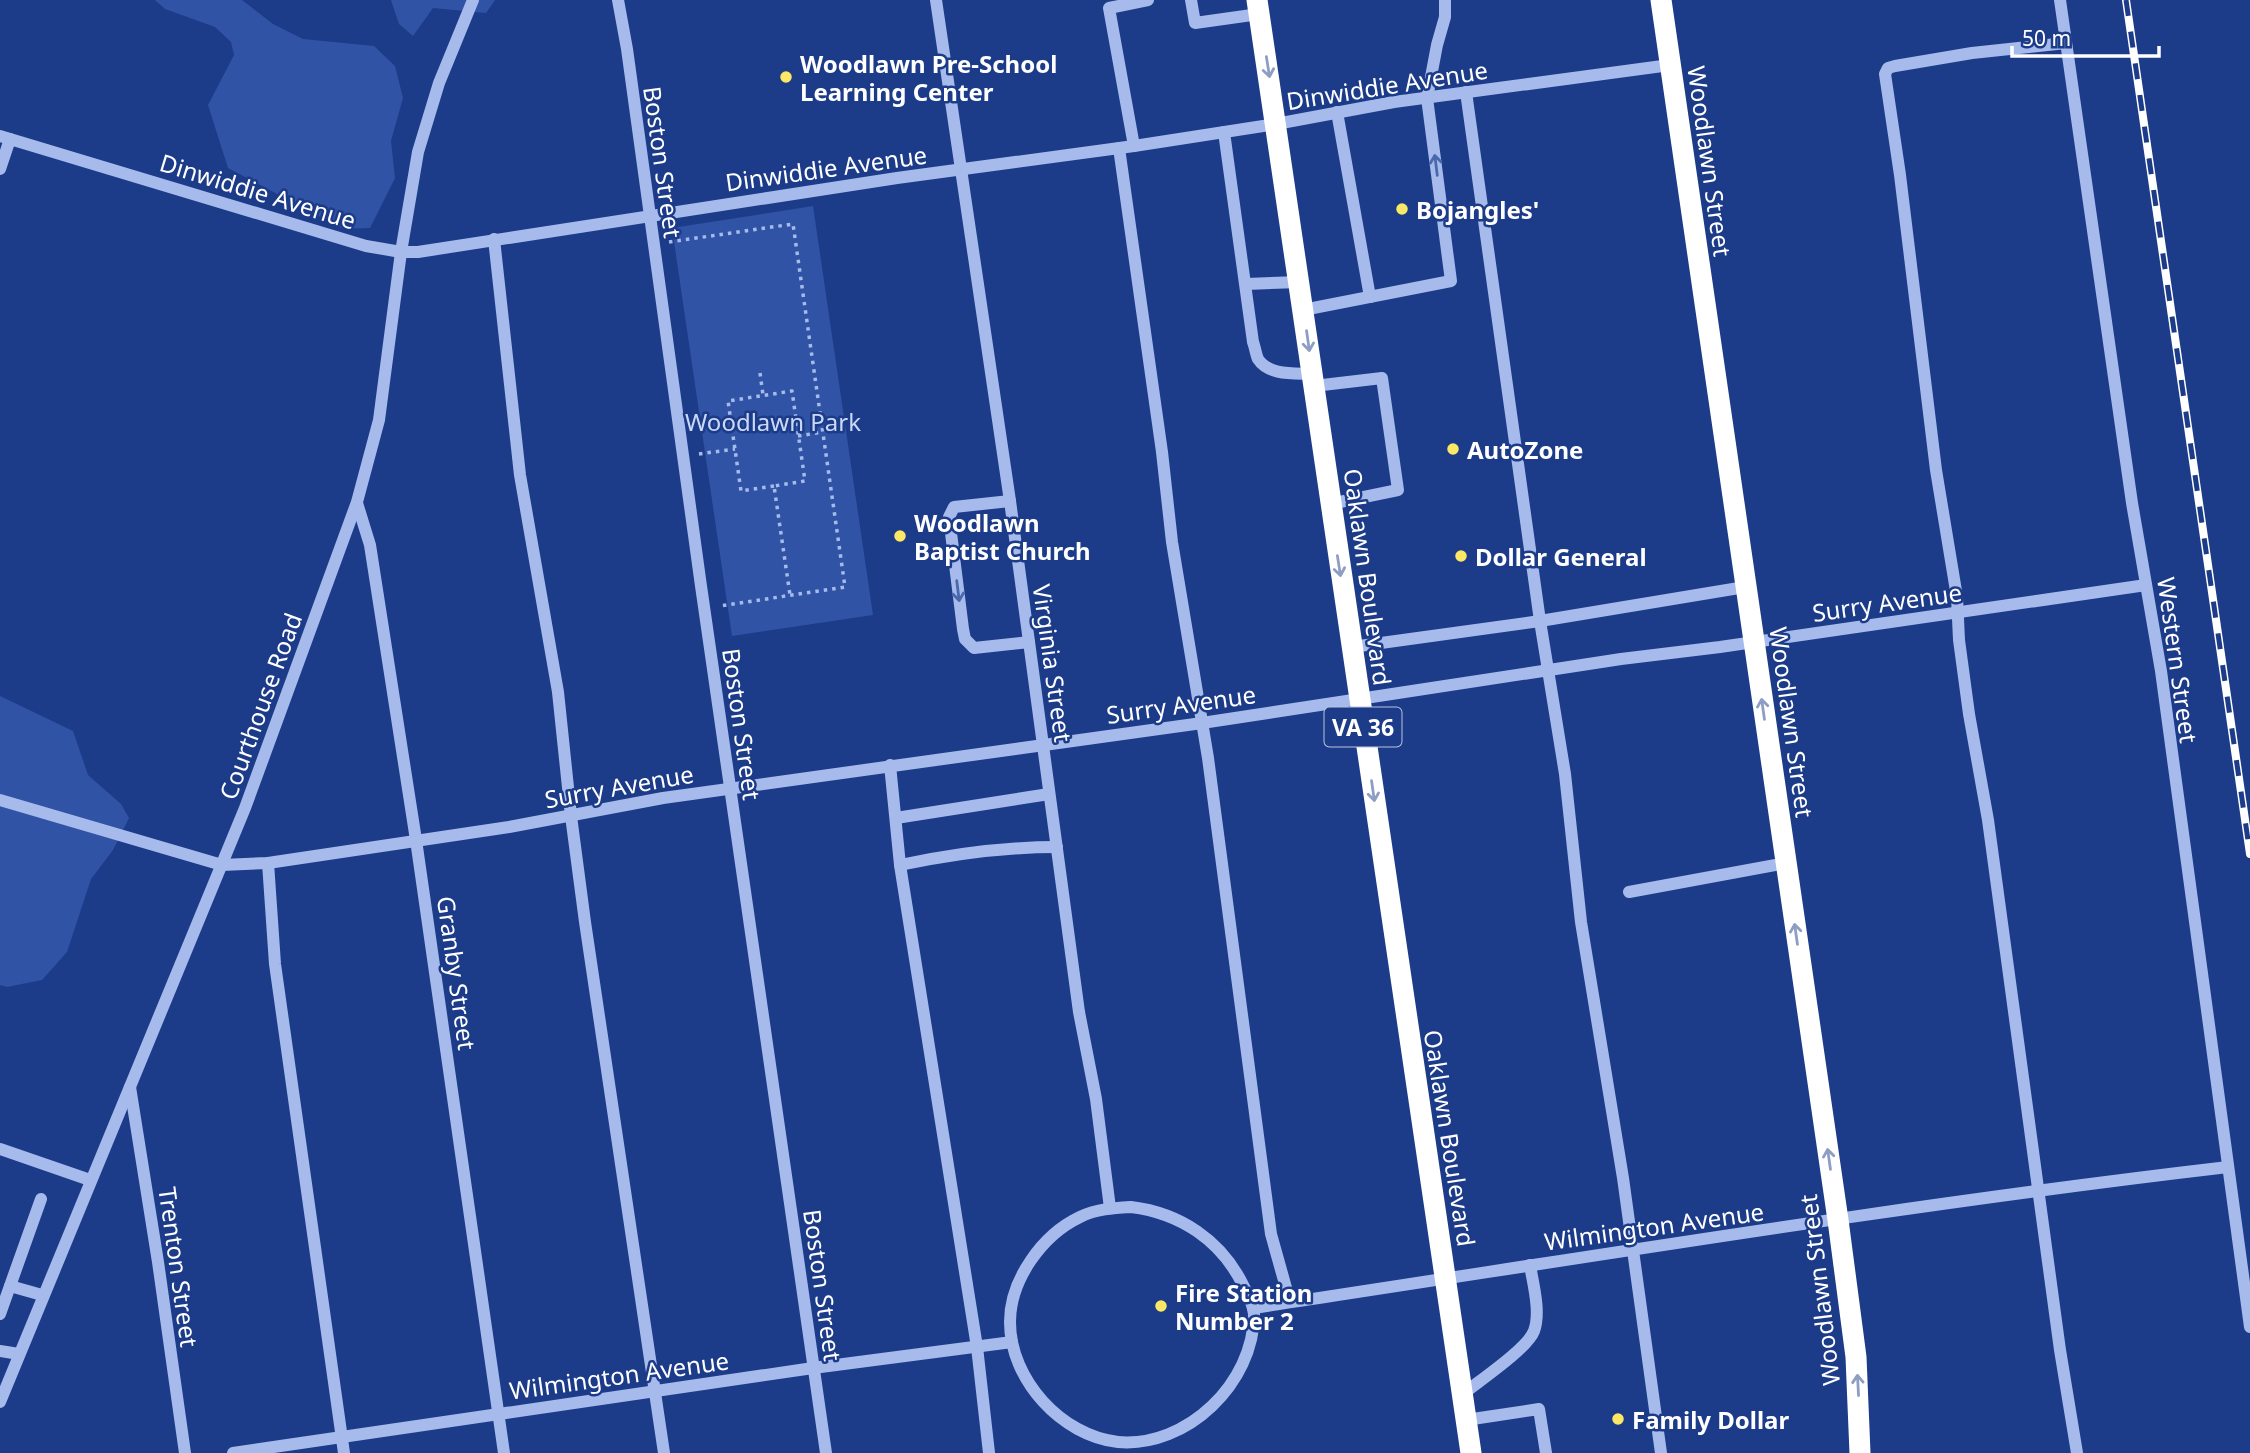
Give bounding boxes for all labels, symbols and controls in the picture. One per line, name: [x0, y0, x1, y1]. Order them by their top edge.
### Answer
scale bar: [2012, 14, 2159, 58]
text: 50 m: [2022, 24, 2071, 52]
place label: Woodlawn Pre-School Learning Center: [800, 47, 1057, 108]
street label: Dinwiddie Avenue: [1284, 53, 1490, 117]
one-way arrow: [1261, 56, 1274, 78]
street label: Woodlawn Street: [1680, 64, 1740, 259]
marker: Woodlawn Pre-School Learning Center: [778, 69, 794, 85]
street label: Boston Street: [636, 84, 690, 240]
street label: Dinwiddie Avenue: [723, 138, 929, 198]
street label: Dinwiddie Avenue: [156, 145, 360, 237]
one-way arrow: [1429, 154, 1442, 176]
place label: Bojangles': [1416, 193, 1539, 226]
marker: Bojangles': [1394, 201, 1410, 217]
one-way arrow: [1301, 329, 1314, 352]
park label: Woodlawn Park: [685, 405, 861, 438]
place label: AutoZone: [1467, 433, 1583, 466]
marker: AutoZone: [1445, 441, 1461, 457]
street label: Oaklawn Boulevard: [1336, 466, 1400, 688]
place label: Woodlawn Baptist Church: [914, 506, 1091, 567]
marker: Woodlawn Baptist Church: [892, 528, 908, 544]
place label: Dollar General: [1475, 540, 1647, 573]
marker: Dollar General: [1453, 548, 1469, 564]
one-way arrow: [1333, 554, 1346, 577]
street label: Surry Avenue: [1810, 575, 1964, 629]
street label: Western Street: [2150, 575, 2206, 745]
one-way arrow: [952, 579, 965, 601]
street label: Virginia Street: [1026, 582, 1080, 744]
street label: Courthouse Road: [211, 608, 309, 804]
street label: Woodlawn Street: [1762, 625, 1822, 820]
street label: Boston Street: [715, 646, 769, 802]
street label: Surry Avenue: [1104, 677, 1258, 731]
one-way arrow: [1756, 698, 1769, 721]
road number: VA 36: [1324, 708, 1402, 747]
street label: Surry Avenue: [542, 757, 696, 815]
one-way arrow: [1367, 779, 1380, 802]
street label: Granby Street: [430, 894, 484, 1052]
one-way arrow: [1789, 923, 1802, 946]
street label: Oaklawn Boulevard: [1417, 1027, 1483, 1249]
one-way arrow: [1822, 1148, 1835, 1171]
street label: Trenton Street: [151, 1185, 207, 1349]
street label: Woodlawn Street: [1791, 1192, 1847, 1387]
street label: Wilmington Avenue: [1542, 1194, 1766, 1258]
street label: Boston Street: [796, 1207, 850, 1363]
place label: Fire Station Number 2: [1175, 1276, 1312, 1337]
marker: Fire Station Number 2: [1153, 1298, 1169, 1314]
street label: Wilmington Avenue: [507, 1343, 731, 1407]
one-way arrow: [1851, 1374, 1864, 1397]
place label: Family Dollar: [1632, 1403, 1789, 1436]
marker: Family Dollar: [1610, 1411, 1626, 1427]

